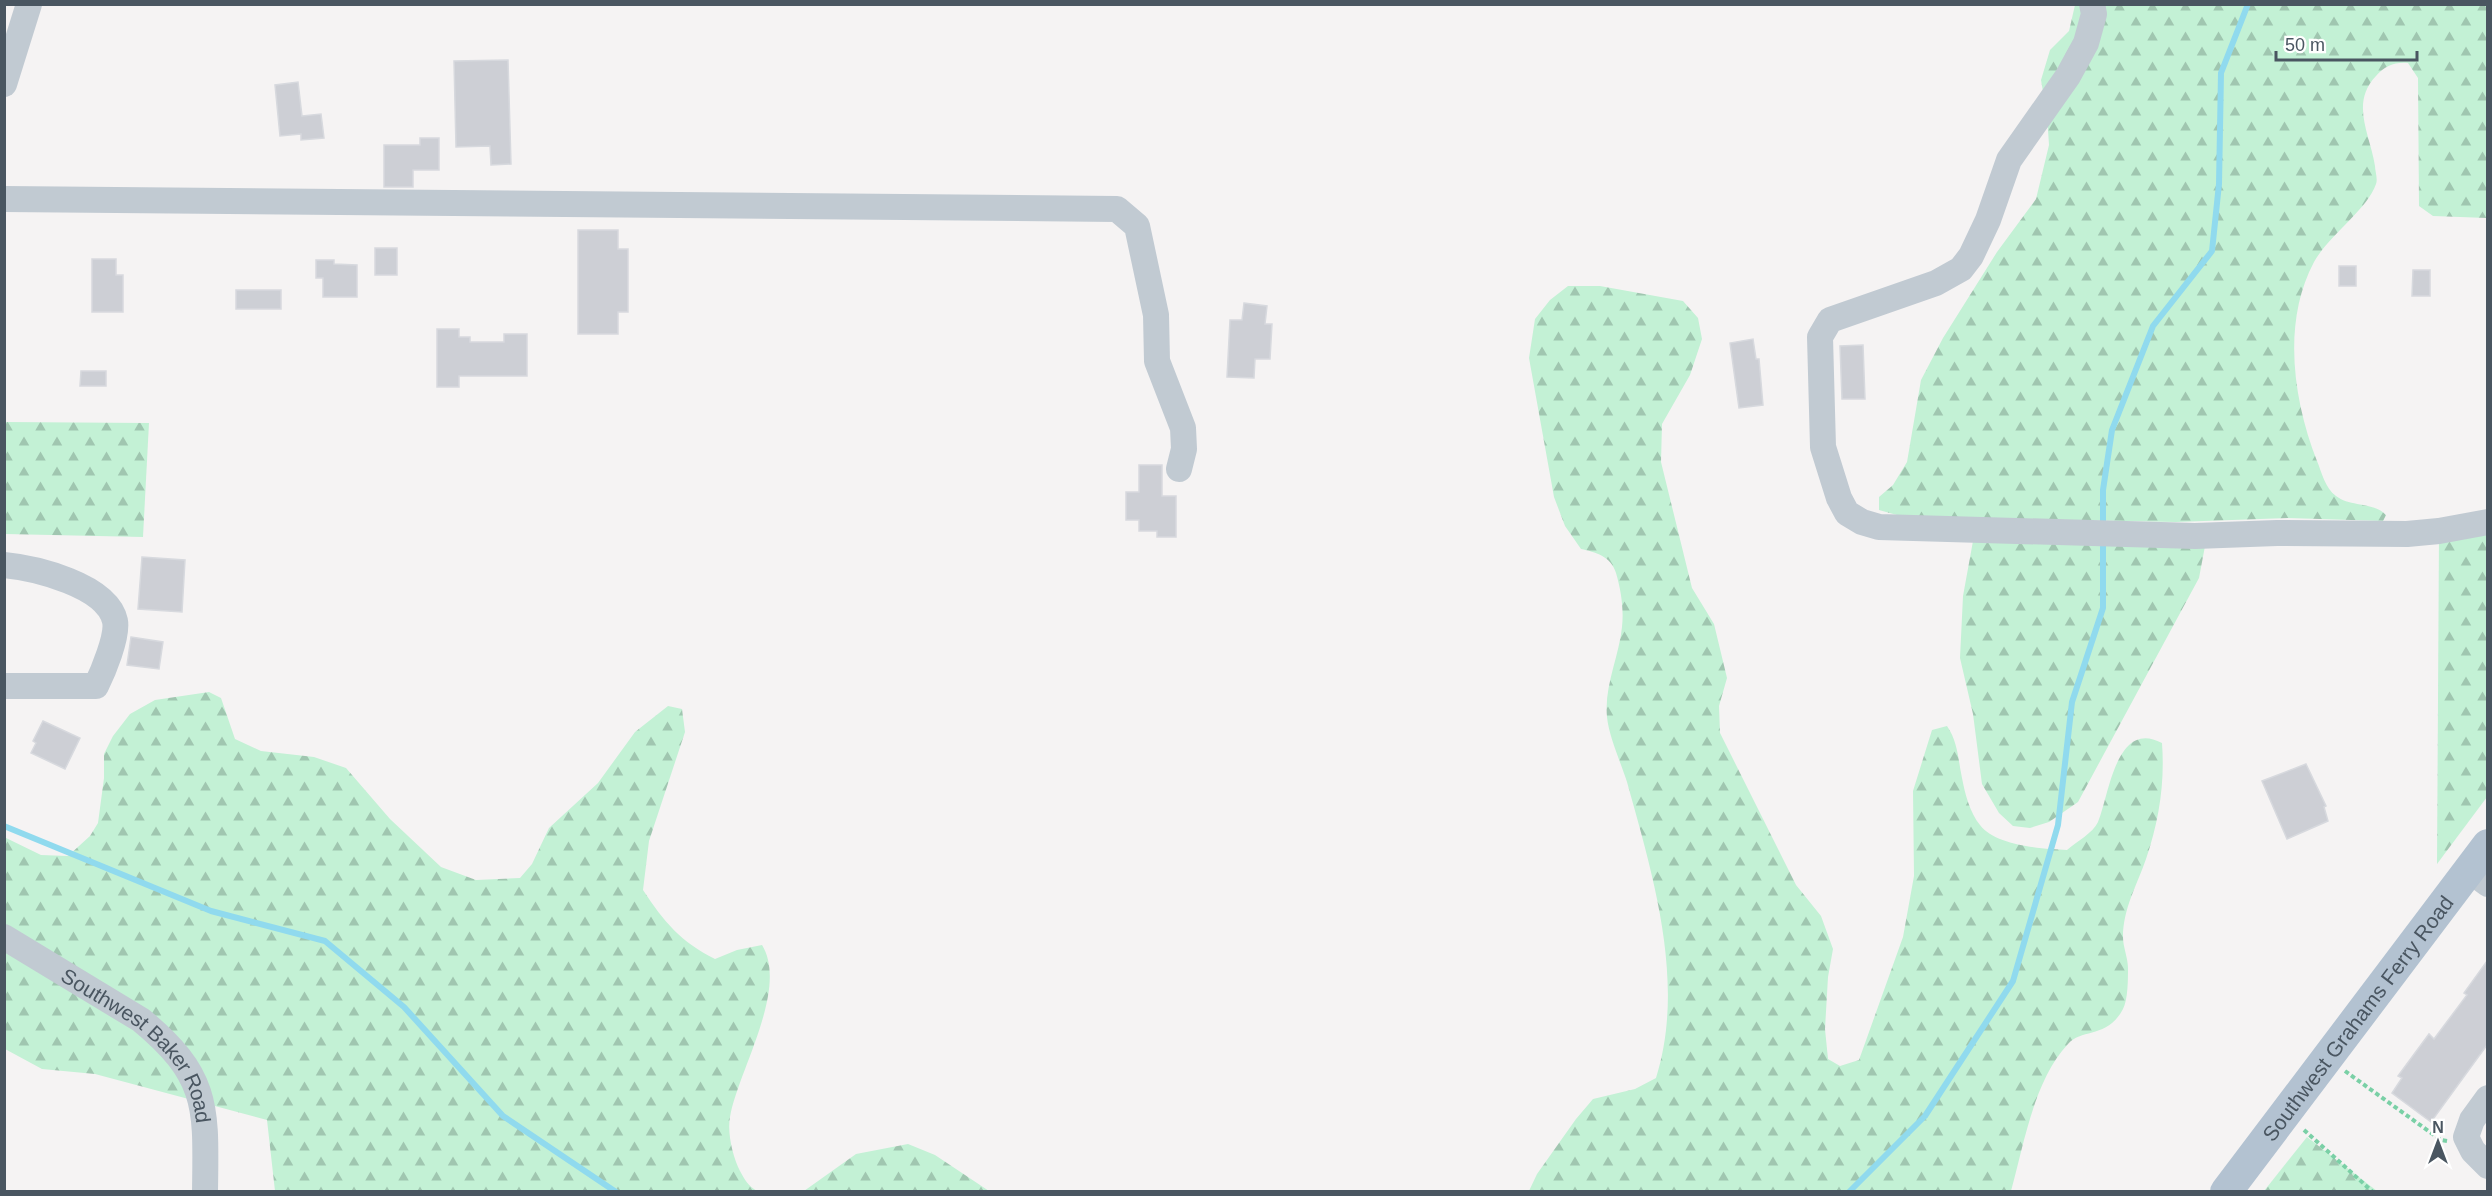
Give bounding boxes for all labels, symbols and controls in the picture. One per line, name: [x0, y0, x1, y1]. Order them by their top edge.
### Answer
scale bar: [2276, 24, 2417, 62]
text: 50 m: [2285, 35, 2325, 55]
street label: Southwest Grahams Ferry Road: [2257, 891, 2457, 1145]
street label: Southwest Baker Road: [58, 963, 216, 1124]
north arrow: [2408, 1112, 2468, 1172]
text: N: [2432, 1119, 2444, 1136]

